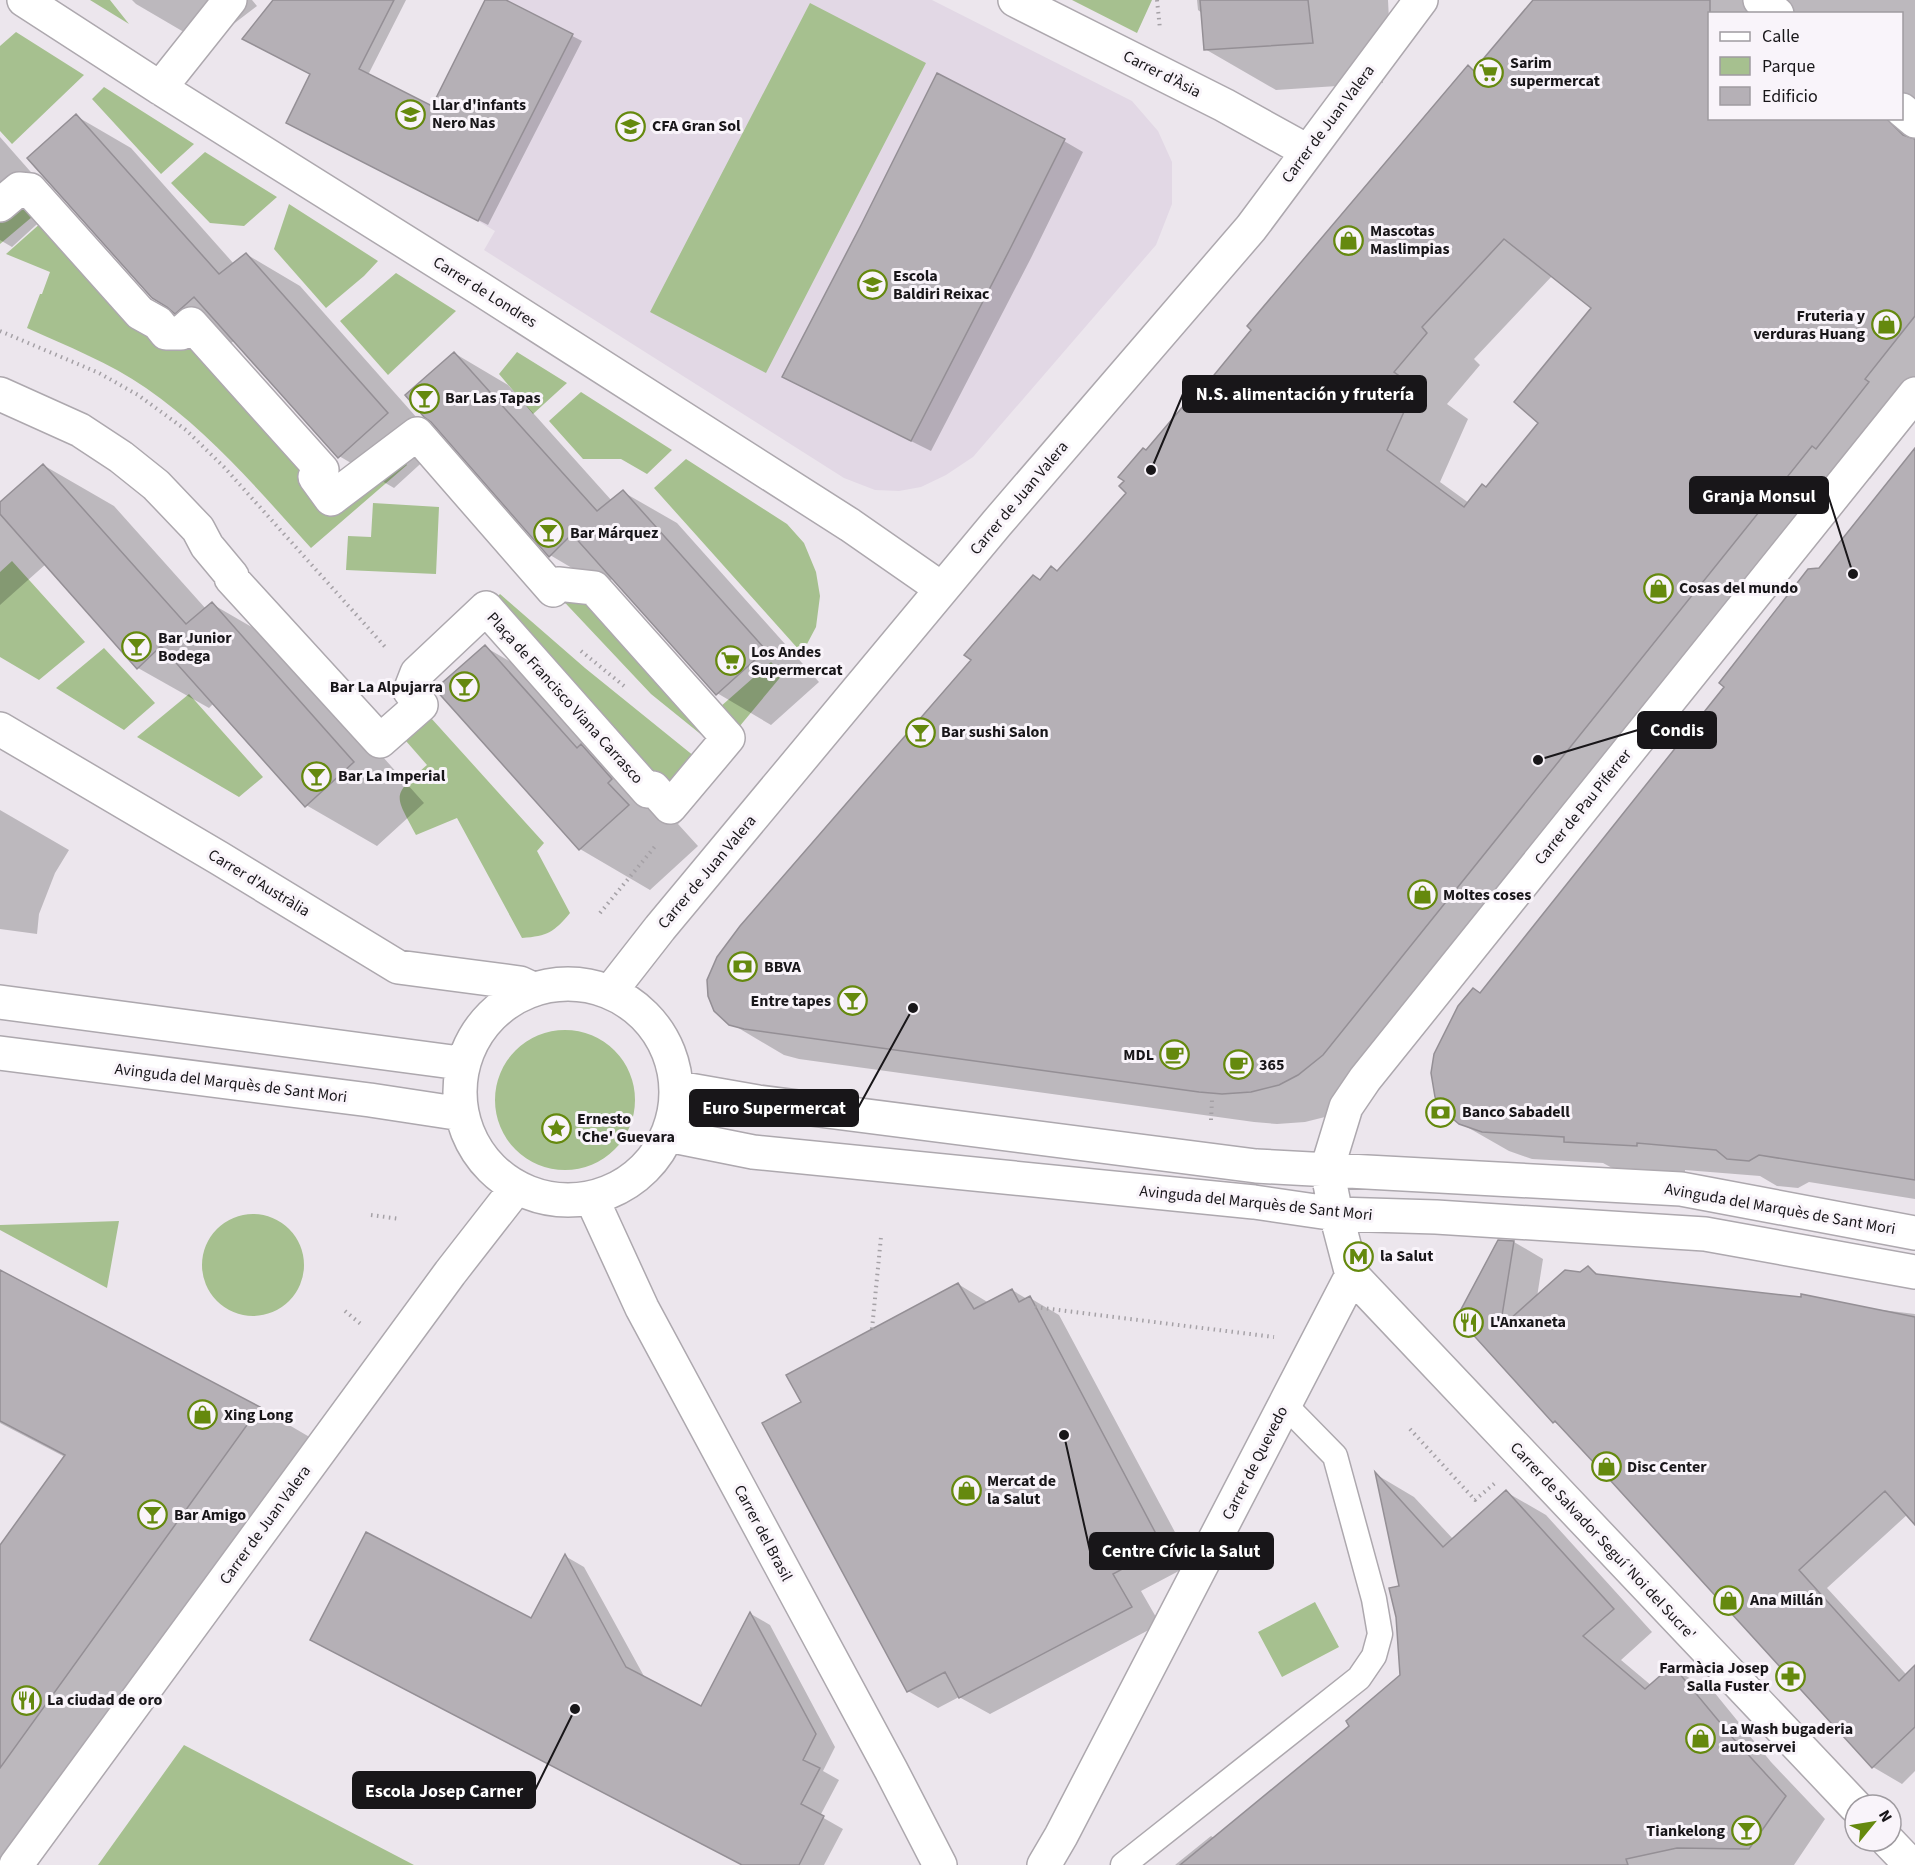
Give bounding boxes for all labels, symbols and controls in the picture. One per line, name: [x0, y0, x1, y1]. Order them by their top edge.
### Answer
legend: [1708, 12, 1903, 120]
text: Calle: [1762, 24, 1800, 49]
street label: Carrer d'Àsia: [1119, 45, 1205, 103]
place label: Sarim supermercat: [1510, 52, 1600, 92]
text: Parque: [1762, 54, 1815, 79]
supermarket icon: Sarim supermercat: [1473, 56, 1505, 88]
street label: Carrer de Juan Valera: [1276, 61, 1380, 187]
text: Edificio: [1762, 84, 1818, 109]
place label: Llar d'infants Nero Nas: [432, 94, 526, 134]
school or university icon: Llar d'infants Nero Nas: [395, 98, 427, 130]
school or university icon: CFA Gran Sol: [615, 110, 647, 142]
place label: CFA Gran Sol: [652, 115, 741, 137]
place label: Mascotas Maslimpias: [1370, 220, 1450, 260]
shop icon: Mascotas Maslimpias: [1333, 224, 1365, 256]
street label: Carrer de Londres: [429, 251, 541, 333]
place label: Escola Baldiri Reixac: [893, 265, 990, 305]
school or university icon: Escola Baldiri Reixac: [856, 269, 888, 301]
place label: Fruteria y verduras Huang: [1753, 305, 1866, 345]
shop icon: Fruteria y verduras Huang: [1870, 309, 1902, 341]
callout: N.S. alimentación y frutería: [1183, 376, 1426, 412]
bar icon: Bar Las Tapas: [408, 382, 440, 414]
text: N.S. alimentación y frutería: [1196, 382, 1414, 407]
place label: Bar Las Tapas: [445, 387, 541, 409]
street label: Carrer de Juan Valera: [965, 436, 1073, 560]
callout: Granja Monsul: [1690, 477, 1828, 513]
text: Granja Monsul: [1702, 484, 1816, 509]
bar icon: Bar Márquez: [533, 517, 565, 549]
place label: Bar Márquez: [570, 522, 658, 544]
shop icon: Cosas del mundo: [1642, 572, 1674, 604]
place label: Cosas del mundo: [1679, 577, 1798, 599]
street label: Plaça de Francisco Viana Carrasco: [482, 607, 648, 789]
place label: Bar Junior Bodega: [158, 627, 232, 667]
bar icon: Bar Junior Bodega: [121, 631, 153, 663]
place label: Los Andes Supermercat: [751, 641, 843, 681]
supermarket icon: Los Andes Supermercat: [714, 645, 746, 677]
bar icon: Bar La Alpujarra: [448, 671, 480, 703]
place label: Bar La Alpujarra: [330, 676, 443, 698]
callout: Condis: [1638, 712, 1716, 748]
bar icon: Bar sushi Salon: [904, 716, 936, 748]
text: Condis: [1650, 718, 1704, 743]
place label: Bar sushi Salon: [941, 721, 1049, 743]
street label: Carrer de Pau Piferrer: [1529, 744, 1637, 870]
bar icon: Bar La Imperial: [301, 760, 333, 792]
place label: Bar La Imperial: [338, 765, 446, 787]
street label: Carrer de Juan Valera: [653, 810, 761, 934]
street label: Carrer d'Austràlia: [204, 844, 314, 922]
shop icon: Moltes coses: [1406, 879, 1438, 911]
place label: Moltes coses: [1443, 884, 1531, 906]
bank icon: BBVA: [727, 951, 759, 983]
place label: BBVA: [764, 956, 802, 978]
bar icon: Entre tapes: [836, 985, 868, 1017]
place label: Entre tapes: [750, 990, 831, 1012]
cafe icon: MDL: [1159, 1039, 1191, 1071]
place label: MDL: [1123, 1044, 1154, 1066]
cafe icon: 365: [1222, 1049, 1254, 1081]
place label: 365: [1259, 1054, 1284, 1076]
street label: Avinguda del Marquès de Sant Mori: [114, 1058, 348, 1108]
callout: Euro Supermercat: [690, 1090, 858, 1126]
text: Euro Supermercat: [702, 1096, 846, 1121]
bank icon: Banco Sabadell: [1425, 1096, 1457, 1128]
place label: Banco Sabadell: [1462, 1101, 1570, 1123]
place label: Ernesto 'Che' Guevara: [577, 1108, 675, 1148]
place icon: Ernesto 'Che' Guevara: [540, 1112, 572, 1144]
street label: Avinguda del Marquès de Sant Mori: [1663, 1178, 1897, 1240]
street label: Avinguda del Marquès de Sant Mori: [1138, 1180, 1374, 1226]
metro station icon: la Salut: [1343, 1240, 1375, 1272]
place label: la Salut: [1380, 1245, 1433, 1267]
restaurant icon: L'Anxaneta: [1453, 1306, 1485, 1338]
place label: L'Anxaneta: [1490, 1311, 1566, 1333]
shop icon: Xing Long: [187, 1399, 219, 1431]
street label: Carrer de Quevedo: [1217, 1402, 1293, 1524]
place label: Xing Long: [224, 1404, 293, 1426]
street label: Carrer de Salvador Seguí 'Noi del Sucre': [1505, 1437, 1701, 1645]
shop icon: Disc Center: [1590, 1451, 1622, 1483]
place label: Disc Center: [1627, 1456, 1707, 1478]
street label: Carrer de Juan Valera: [214, 1461, 316, 1589]
place label: Mercat de la Salut: [987, 1470, 1056, 1510]
shop icon: Mercat de la Salut: [950, 1474, 982, 1506]
street label: Carrer del Brasil: [728, 1481, 798, 1585]
bar icon: Bar Amigo: [137, 1499, 169, 1531]
place label: Bar Amigo: [174, 1504, 246, 1526]
callout: Centre Cívic la Salut: [1090, 1533, 1273, 1569]
text: Centre Cívic la Salut: [1102, 1539, 1260, 1564]
shop icon: Ana Millán: [1713, 1584, 1745, 1616]
place label: Ana Millán: [1749, 1589, 1823, 1611]
place label: Farmàcia Josep Salla Fuster: [1659, 1657, 1770, 1697]
pharmacy icon: Farmàcia Josep Salla Fuster: [1774, 1661, 1806, 1693]
restaurant icon: La ciudad de oro: [10, 1684, 42, 1716]
place label: La ciudad de oro: [47, 1689, 163, 1711]
place label: La Wash bugaderia autoservei: [1721, 1718, 1853, 1758]
shop icon: La Wash bugaderia autoservei: [1684, 1722, 1716, 1754]
callout: Escola Josep Carner: [353, 1772, 535, 1808]
text: Escola Josep Carner: [365, 1779, 524, 1804]
north arrow: [1843, 1793, 1903, 1853]
text: N: [1873, 1806, 1897, 1826]
bar icon: Tiankelong: [1730, 1815, 1762, 1847]
place label: Tiankelong: [1646, 1820, 1725, 1842]

